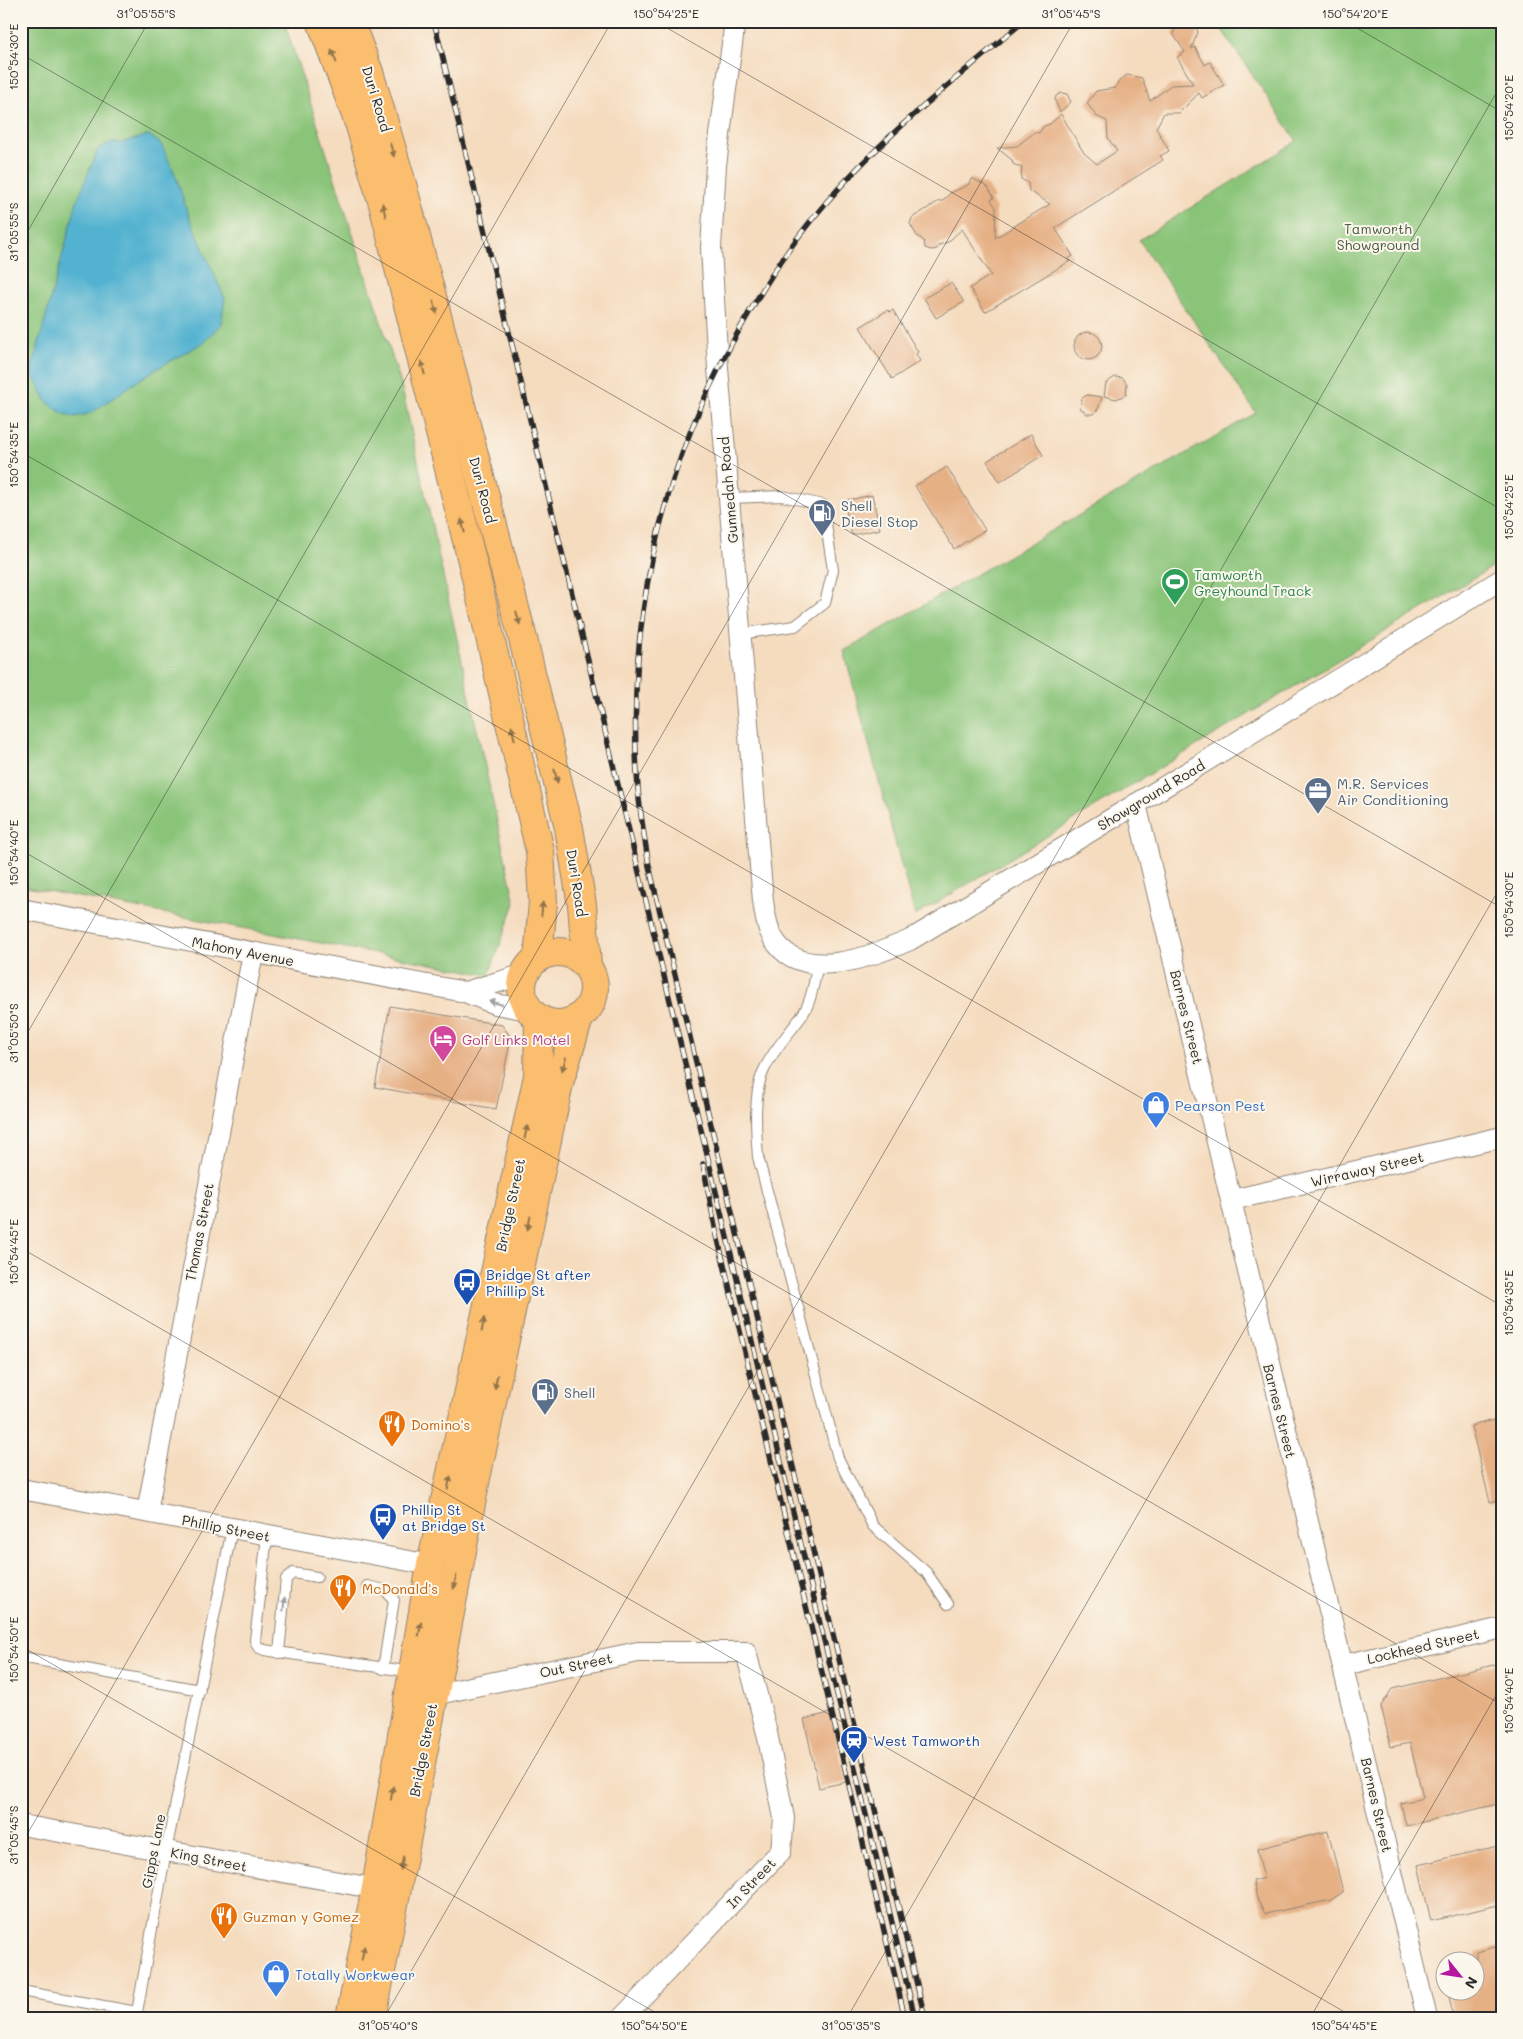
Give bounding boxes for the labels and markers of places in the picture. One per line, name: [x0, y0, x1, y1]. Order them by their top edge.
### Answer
place label: Shell Diesel Stop: [841, 496, 918, 531]
fuel station icon: Shell Diesel Stop: [807, 498, 837, 537]
place label: Tamworth Greyhound Track: [1194, 565, 1312, 600]
sports icon: Tamworth Greyhound Track: [1160, 567, 1190, 606]
place label: M.R. Services Air Conditioning: [1337, 774, 1448, 809]
office icon: M.R. Services Air Conditioning: [1303, 776, 1333, 815]
hotel icon: Golf Links Motel: [428, 1024, 458, 1063]
place label: Golf Links Motel: [462, 1030, 570, 1049]
shop icon: Pearson Pest: [1141, 1090, 1171, 1129]
place label: Pearson Pest: [1175, 1096, 1266, 1115]
place label: Bridge St after Phillip St: [486, 1265, 591, 1300]
bus stop icon: Bridge St after Phillip St: [452, 1267, 482, 1306]
fuel station icon: Shell: [530, 1377, 560, 1416]
place label: Shell: [564, 1383, 595, 1402]
restaurant icon: Domino's: [377, 1409, 407, 1448]
place label: Domino's: [411, 1415, 470, 1434]
place label: Phillip St at Bridge St: [402, 1500, 486, 1535]
bus stop icon: Phillip St at Bridge St: [368, 1502, 398, 1541]
restaurant icon: McDonald's: [328, 1573, 358, 1612]
place label: McDonald's: [362, 1579, 438, 1598]
station icon: West Tamworth: [839, 1725, 869, 1764]
place label: West Tamworth: [873, 1731, 979, 1750]
restaurant icon: Guzman y Gomez: [209, 1901, 239, 1940]
place label: Guzman y Gomez: [243, 1907, 359, 1926]
shop icon: Totally Workwear: [261, 1959, 291, 1998]
place label: Totally Workwear: [295, 1965, 415, 1984]

